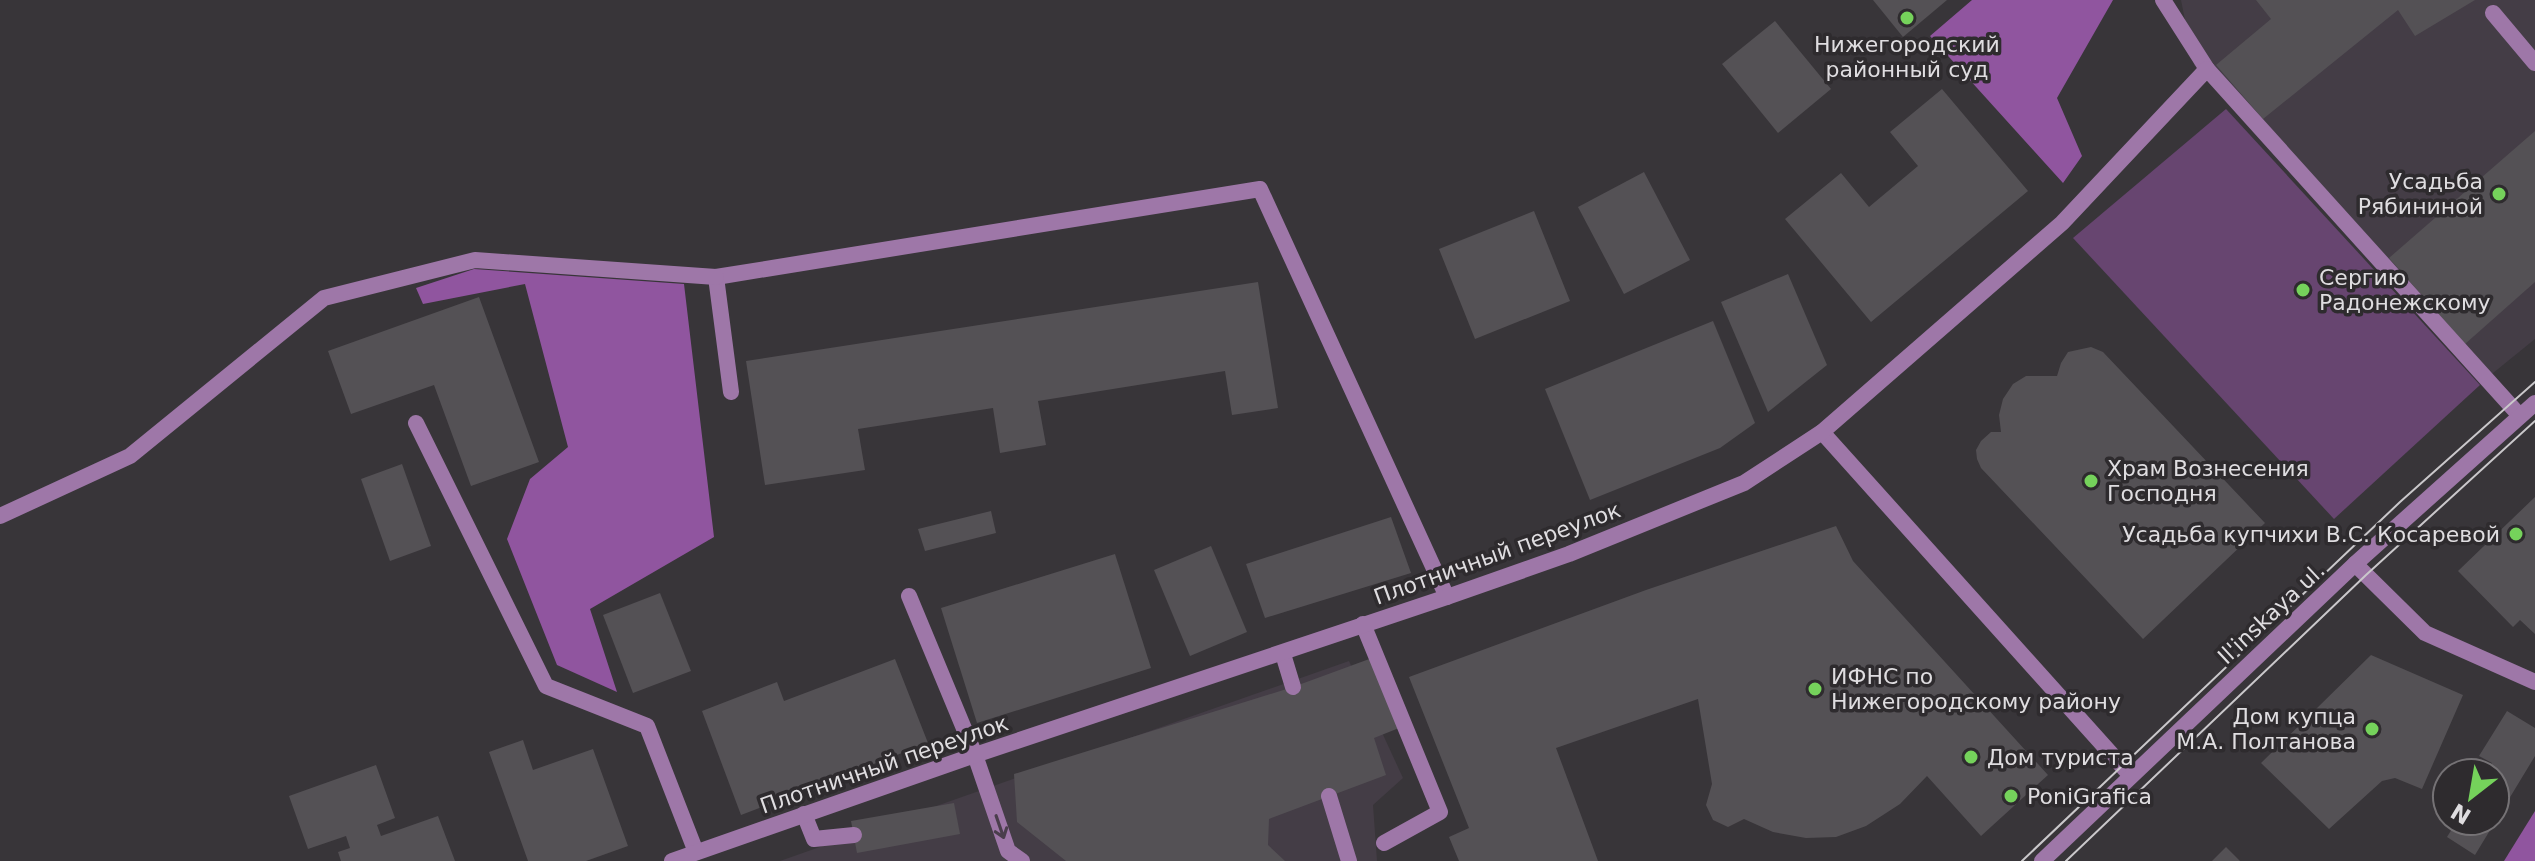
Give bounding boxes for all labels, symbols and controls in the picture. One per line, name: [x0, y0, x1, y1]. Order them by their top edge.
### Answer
marker: Нижегородский районный суд: [1898, 9, 1916, 27]
place label: Нижегородский районный суд: [1814, 32, 2000, 82]
place label: Усадьба Рябининой: [2358, 169, 2483, 219]
marker: Усадьба Рябининой: [2490, 185, 2508, 203]
place label: Сергию Радонежскому: [2319, 265, 2491, 315]
marker: Сергию Радонежскому: [2294, 281, 2312, 299]
place label: Храм Вознесения Господня: [2107, 456, 2309, 506]
marker: Храм Вознесения Господня: [2082, 472, 2100, 490]
street label: Плотничный переулок: [1370, 497, 1624, 610]
place label: Усадьба купчихи В.С. Косаревой: [2122, 522, 2500, 547]
marker: Усадьба купчихи В.С. Косаревой: [2507, 525, 2525, 543]
street label: Il'inskaya ul.: [2213, 558, 2330, 669]
place label: ИФНС по Нижегородскому району: [1831, 664, 2121, 714]
marker: ИФНС по Нижегородскому району: [1806, 680, 1824, 698]
place label: Дом купца М.А. Полтанова: [2176, 704, 2356, 754]
street label: Плотничный переулок: [757, 710, 1012, 819]
marker: Дом купца М.А. Полтанова: [2363, 720, 2381, 738]
place label: Дом туриста: [1987, 745, 2134, 770]
marker: Дом туриста: [1962, 748, 1980, 766]
north arrow: [2431, 757, 2511, 837]
place label: PoniGrafica: [2027, 784, 2152, 809]
marker: PoniGrafica: [2002, 787, 2020, 805]
text: N: [2447, 798, 2475, 829]
one-way arrow: [994, 814, 1009, 839]

